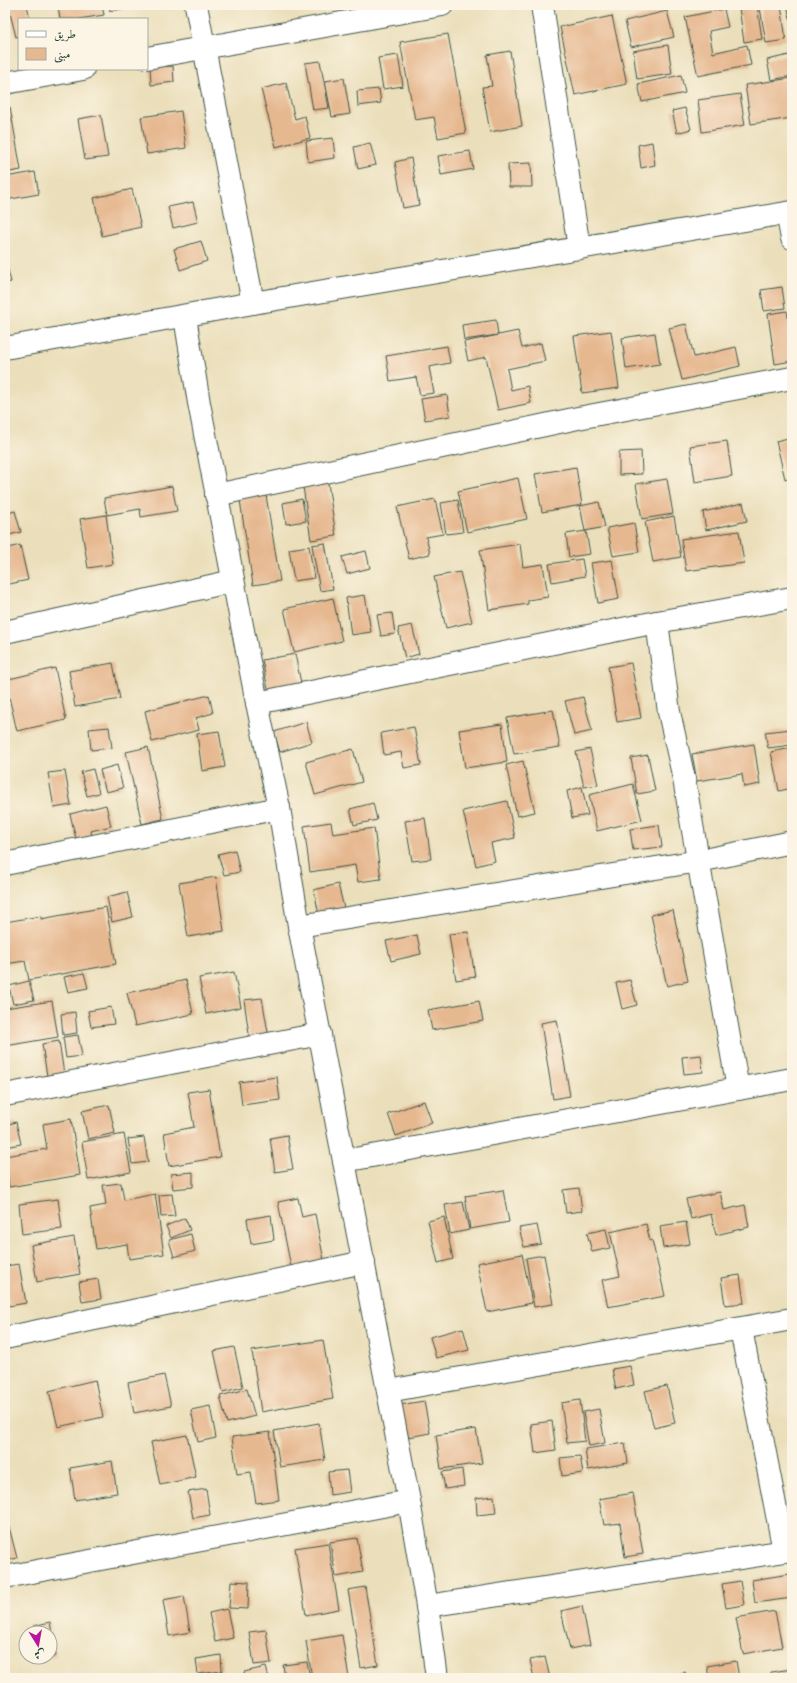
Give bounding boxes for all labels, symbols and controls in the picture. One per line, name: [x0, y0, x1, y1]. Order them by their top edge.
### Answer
legend: [18, 18, 148, 70]
text: طريق: [54, 26, 76, 42]
text: مبنى: [54, 46, 70, 63]
north arrow: [18, 1625, 58, 1665]
text: ش: [33, 1647, 47, 1663]

